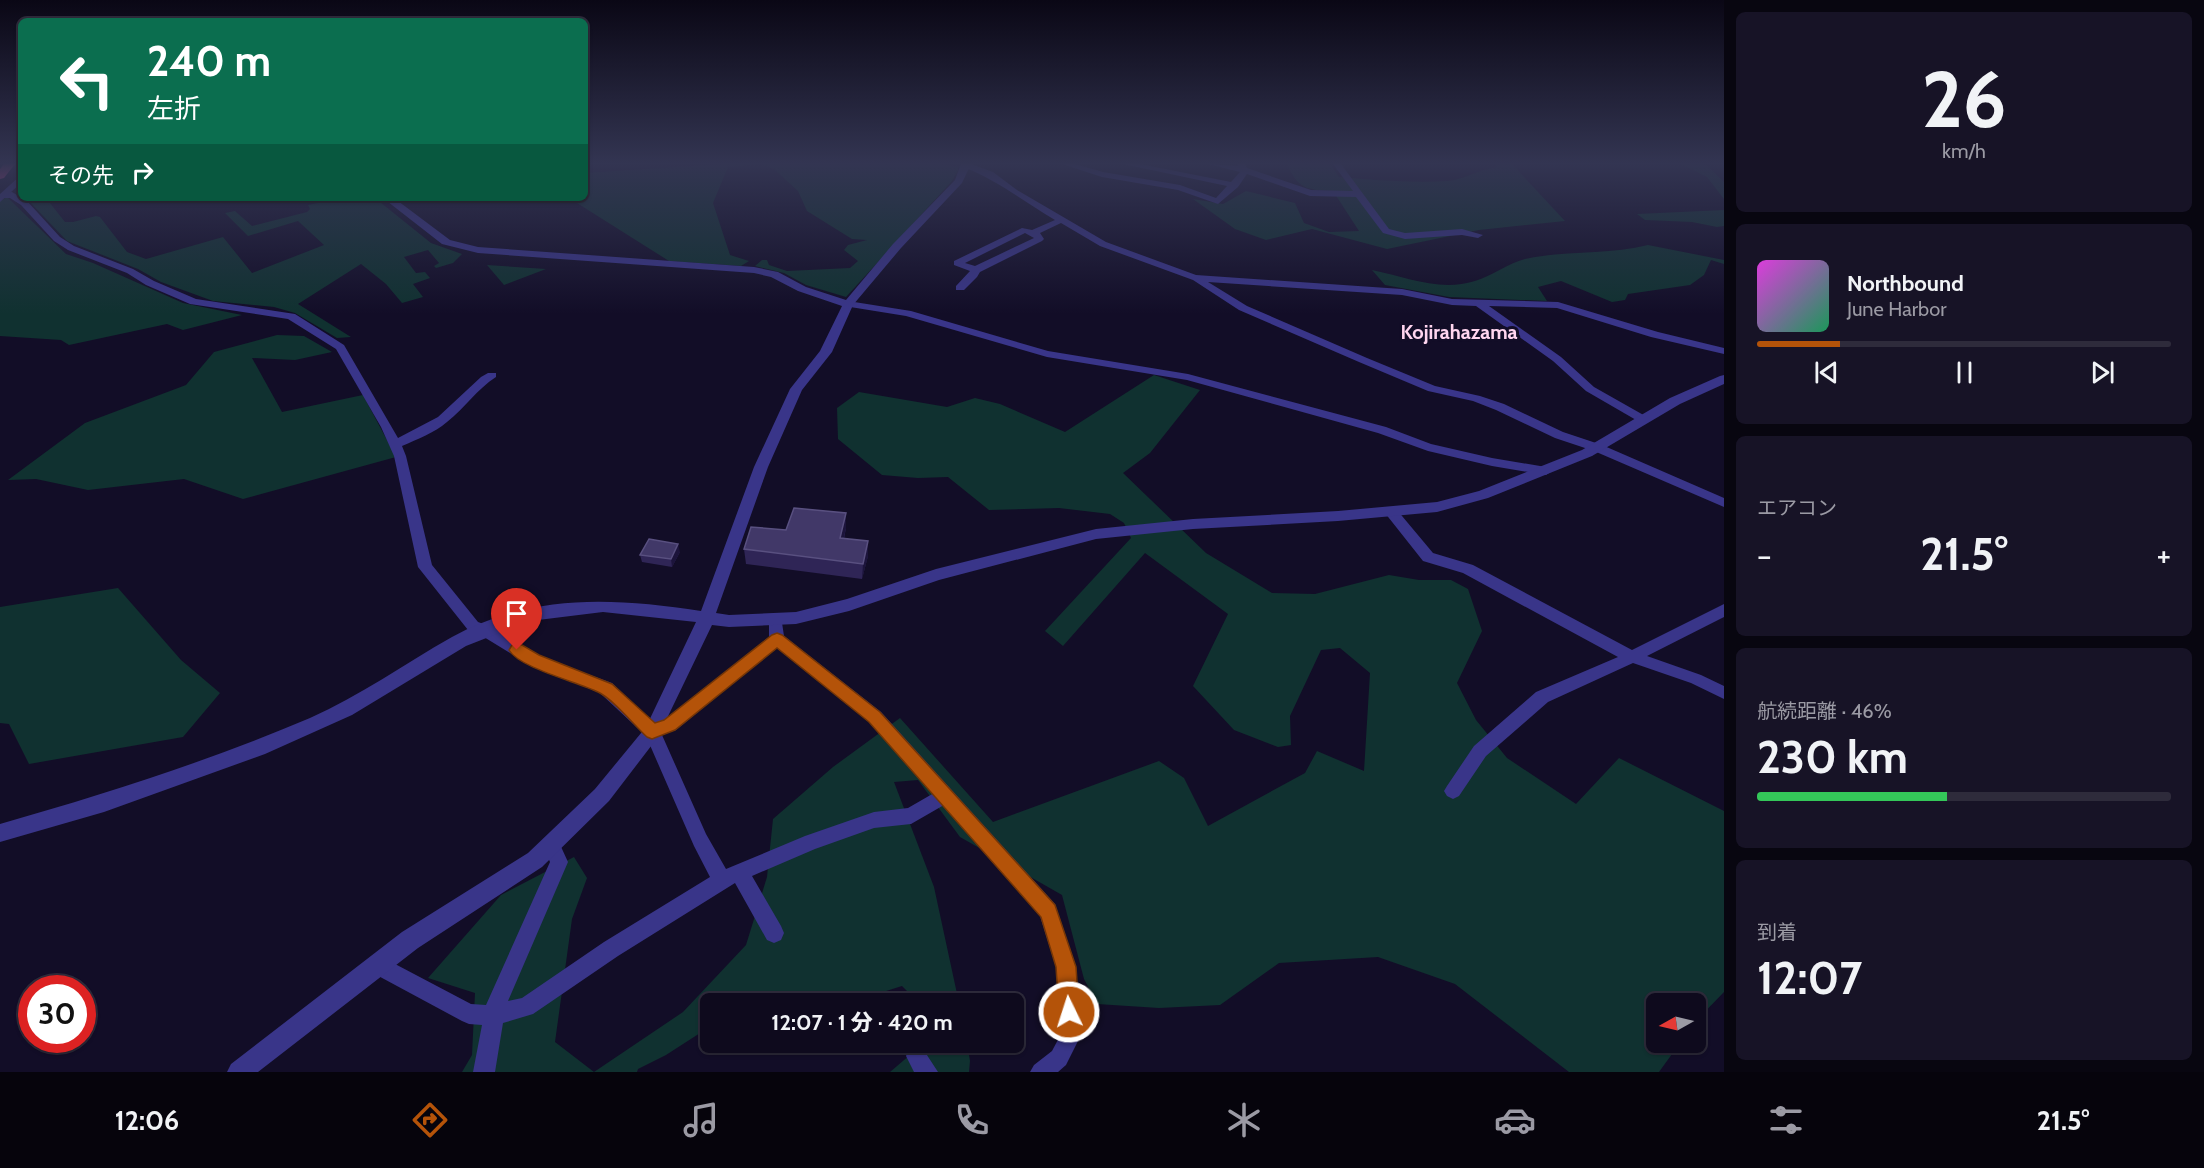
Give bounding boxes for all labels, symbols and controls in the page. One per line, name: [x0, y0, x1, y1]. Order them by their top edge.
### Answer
text: 240 m: [147, 35, 271, 87]
icon: left: [48, 42, 126, 120]
text: 26: [1921, 52, 2007, 147]
text: 左折: [147, 92, 201, 125]
text: km/h: [1942, 139, 1986, 163]
icon: right: [126, 156, 159, 189]
text: その先: [48, 162, 114, 189]
text: Northbound: [1847, 270, 1964, 297]
text: June Harbor: [1847, 297, 1947, 321]
district label: Kojirahazama: [1401, 320, 1518, 344]
icon: previous: [1810, 356, 1843, 389]
icon: pause: [1948, 356, 1981, 389]
icon: next: [2086, 356, 2119, 389]
text: エアコン: [1757, 496, 1837, 520]
text: 21.5°: [1920, 527, 2008, 581]
text: −: [1757, 535, 1772, 575]
text: +: [2156, 535, 2171, 575]
pin: [491, 588, 542, 650]
icon: arrive: [500, 597, 533, 630]
text: 航続距離 · 46%: [1757, 699, 1892, 723]
text: 230 km: [1757, 730, 1908, 784]
text: 到着: [1757, 920, 1797, 944]
text: 12:07: [1757, 951, 1862, 1005]
speed limit sign: 30: [18, 975, 96, 1053]
position arrow: [1037, 980, 1101, 1044]
north arrow: [1646, 993, 1706, 1053]
map controls: [1646, 993, 1706, 1053]
text: 12:07 · 1 分 · 420 m: [771, 1009, 953, 1036]
icon: directions: [409, 1099, 451, 1141]
icon: music: [680, 1099, 722, 1141]
icon: phone: [951, 1099, 993, 1141]
icon: climate: [1223, 1099, 1265, 1141]
icon: car: [1494, 1099, 1536, 1141]
icon: filters: [1765, 1099, 1807, 1141]
text: 12:06: [115, 1104, 179, 1137]
text: 21.5°: [2037, 1104, 2089, 1137]

